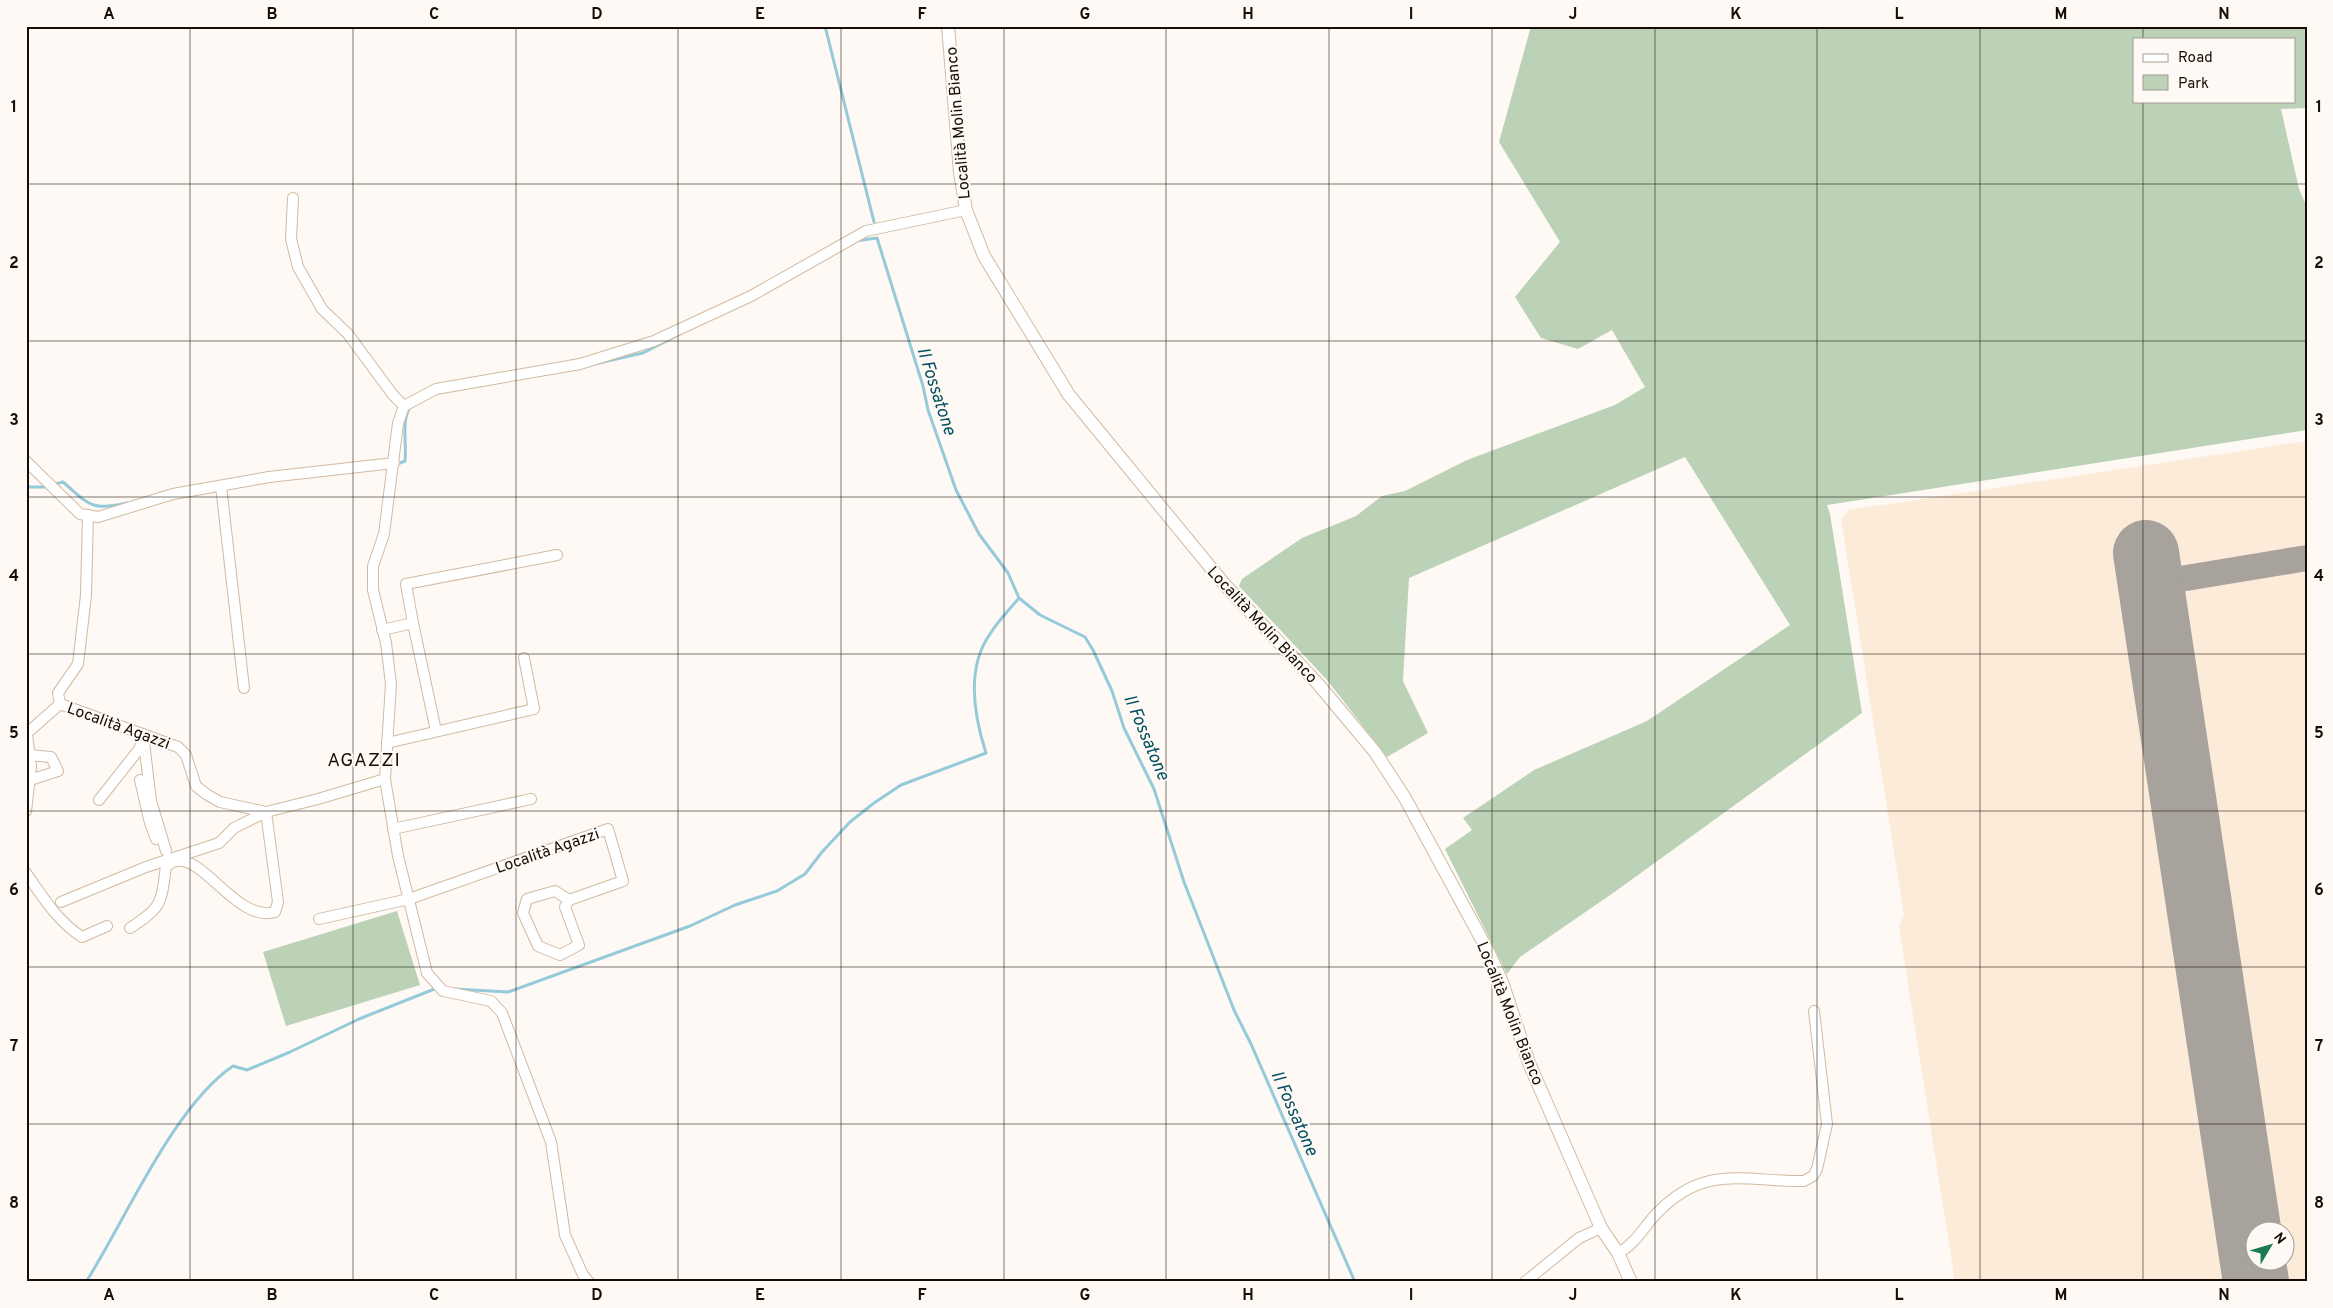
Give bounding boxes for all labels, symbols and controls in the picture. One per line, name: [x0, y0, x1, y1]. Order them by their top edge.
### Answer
text: A: [103, 5, 115, 25]
text: B: [266, 5, 278, 25]
text: C: [429, 5, 439, 25]
text: D: [591, 5, 603, 25]
text: E: [755, 5, 765, 25]
text: F: [917, 5, 927, 25]
text: G: [1080, 5, 1090, 25]
text: H: [1242, 5, 1254, 25]
text: I: [1409, 5, 1413, 25]
text: J: [1569, 5, 1577, 25]
text: K: [1730, 5, 1742, 25]
text: L: [1894, 5, 1904, 25]
text: M: [2055, 5, 2067, 25]
text: N: [2218, 5, 2230, 25]
legend: [2133, 38, 2296, 102]
street label: Località Molin Bianco: [942, 46, 976, 200]
text: Road: [2178, 49, 2213, 68]
text: Park: [2178, 75, 2209, 94]
text: 1: [11, 98, 17, 118]
text: 1: [2316, 98, 2322, 118]
text: 2: [9, 254, 19, 274]
text: 2: [2314, 254, 2324, 274]
water label: Il Fossatone: [911, 345, 961, 439]
text: 3: [9, 411, 19, 431]
text: 3: [2314, 411, 2324, 431]
street label: Località Molin Bianco: [1202, 563, 1321, 688]
text: 4: [9, 567, 19, 587]
text: 4: [2314, 567, 2324, 587]
water label: Il Fossatone: [1117, 691, 1174, 785]
street label: Località Agazzi: [64, 699, 173, 755]
text: 5: [9, 724, 19, 744]
text: 5: [2314, 724, 2324, 744]
district label: AGAZZI: [327, 749, 401, 773]
street label: Località Agazzi: [493, 825, 602, 879]
text: 6: [9, 881, 19, 901]
text: 6: [2314, 881, 2324, 901]
street label: Località Molin Bianco: [1471, 939, 1547, 1089]
text: 7: [10, 1037, 18, 1057]
text: 7: [2315, 1037, 2323, 1057]
water label: Il Fossatone: [1265, 1067, 1323, 1161]
text: 8: [9, 1194, 19, 1214]
text: 8: [2314, 1194, 2324, 1214]
north arrow: [2246, 1220, 2296, 1270]
text: N: [2269, 1230, 2289, 1248]
text: A: [103, 1286, 115, 1306]
text: B: [266, 1286, 278, 1306]
text: C: [429, 1286, 439, 1306]
text: D: [591, 1286, 603, 1306]
text: E: [755, 1286, 765, 1306]
text: F: [917, 1286, 927, 1306]
text: G: [1080, 1286, 1090, 1306]
text: H: [1242, 1286, 1254, 1306]
text: I: [1409, 1286, 1413, 1306]
text: J: [1569, 1286, 1577, 1306]
text: K: [1730, 1286, 1742, 1306]
text: L: [1894, 1286, 1904, 1306]
text: M: [2055, 1286, 2067, 1306]
text: N: [2218, 1286, 2230, 1306]

